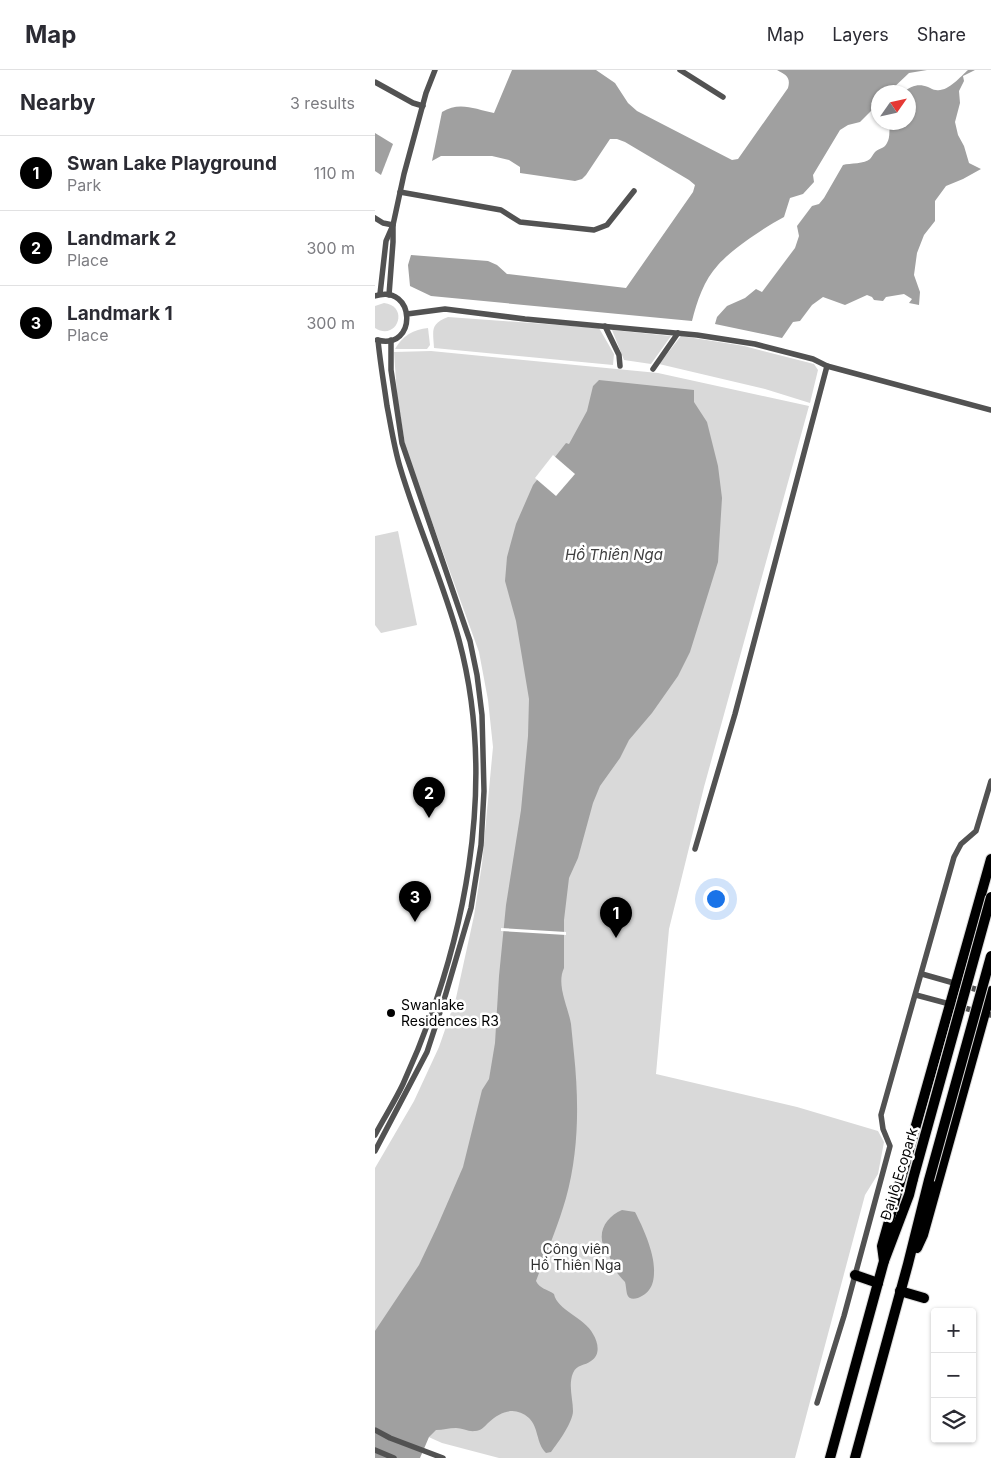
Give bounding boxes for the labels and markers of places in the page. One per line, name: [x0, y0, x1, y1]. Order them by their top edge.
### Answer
pin: 2: [413, 777, 445, 818]
pin: 3: [399, 881, 431, 922]
pin: 1: [600, 897, 632, 938]
place label: Swanlake Residences R3: [401, 996, 499, 1029]
marker: Swanlake Residences R3: [385, 1007, 397, 1019]

